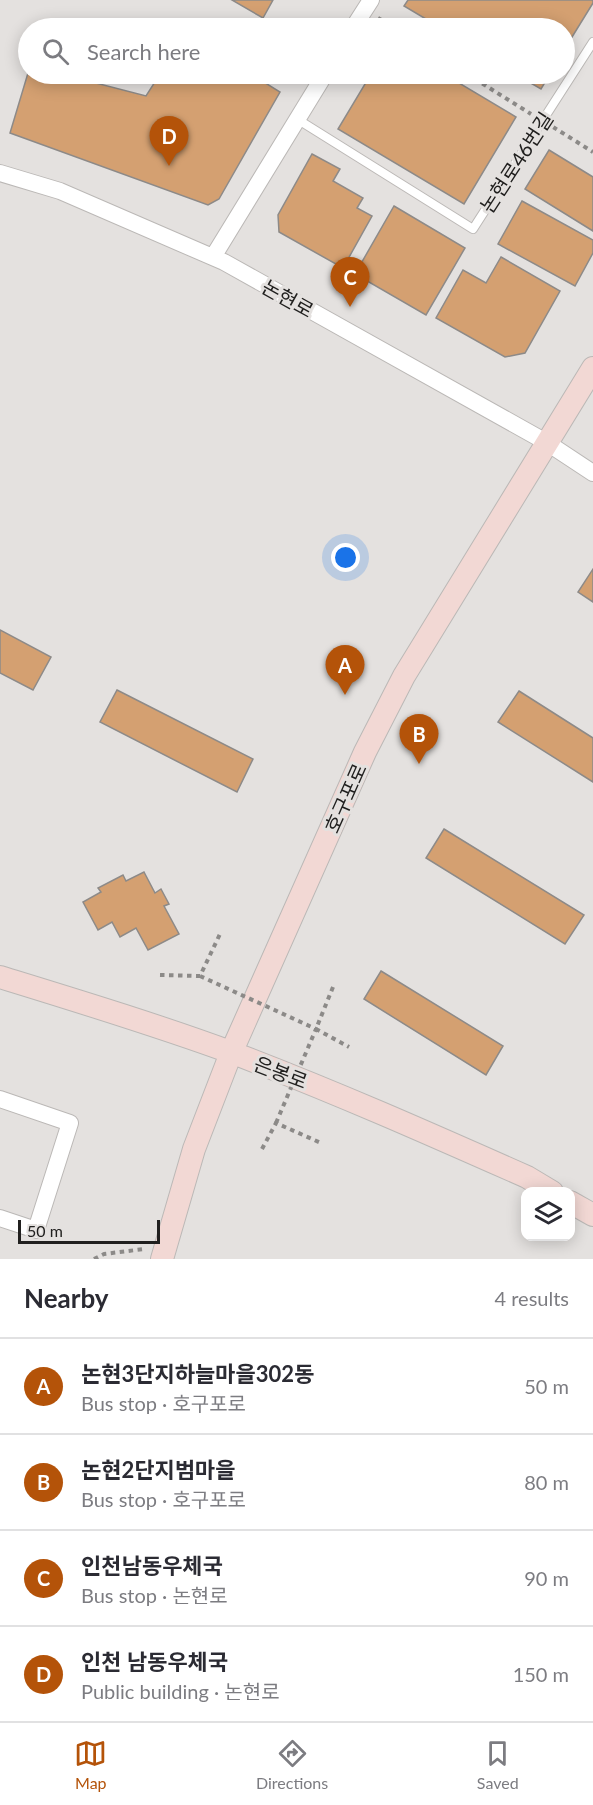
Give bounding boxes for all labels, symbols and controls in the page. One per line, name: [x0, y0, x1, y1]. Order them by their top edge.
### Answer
search box: [18, 18, 575, 84]
icon: search: [39, 35, 72, 68]
text: Search here: [87, 38, 200, 65]
street label: 논현로46번길: [475, 107, 557, 217]
pin: D: [150, 116, 188, 166]
pin: C: [330, 258, 370, 307]
street label: 논현로: [258, 274, 318, 322]
your location: [331, 543, 360, 572]
pin: A: [326, 646, 364, 695]
pin: B: [400, 714, 438, 764]
street label: 호구포로: [319, 759, 371, 837]
street label: 은봉로: [251, 1051, 311, 1093]
map controls: [521, 1187, 575, 1241]
button: layers: [521, 1187, 575, 1241]
scale bar: [18, 1217, 160, 1244]
text: 50 m: [27, 1221, 63, 1240]
text: Nearby: [24, 1282, 109, 1314]
text: 4 results: [494, 1286, 569, 1310]
text: 논현3단지하늘마을302동: [81, 1360, 314, 1387]
text: A: [37, 1374, 50, 1398]
text: 50 m: [524, 1374, 569, 1398]
text: Bus stop · 호구포로: [81, 1391, 246, 1415]
text: 논현2단지범마을: [81, 1456, 235, 1483]
text: B: [37, 1470, 50, 1494]
text: 80 m: [524, 1470, 569, 1494]
text: Bus stop · 호구포로: [81, 1487, 246, 1511]
text: 인천남동우체국: [81, 1552, 223, 1579]
text: C: [37, 1566, 50, 1590]
text: 90 m: [524, 1566, 569, 1590]
text: Bus stop · 논현로: [81, 1583, 228, 1607]
text: 인천 남동우체국: [81, 1648, 228, 1675]
text: D: [36, 1662, 51, 1686]
text: 150 m: [513, 1662, 569, 1686]
text: Public building · 논현로: [81, 1679, 280, 1703]
tab: Map: [74, 1737, 107, 1792]
tab: Directions: [256, 1737, 328, 1792]
tab: Saved: [477, 1737, 519, 1792]

